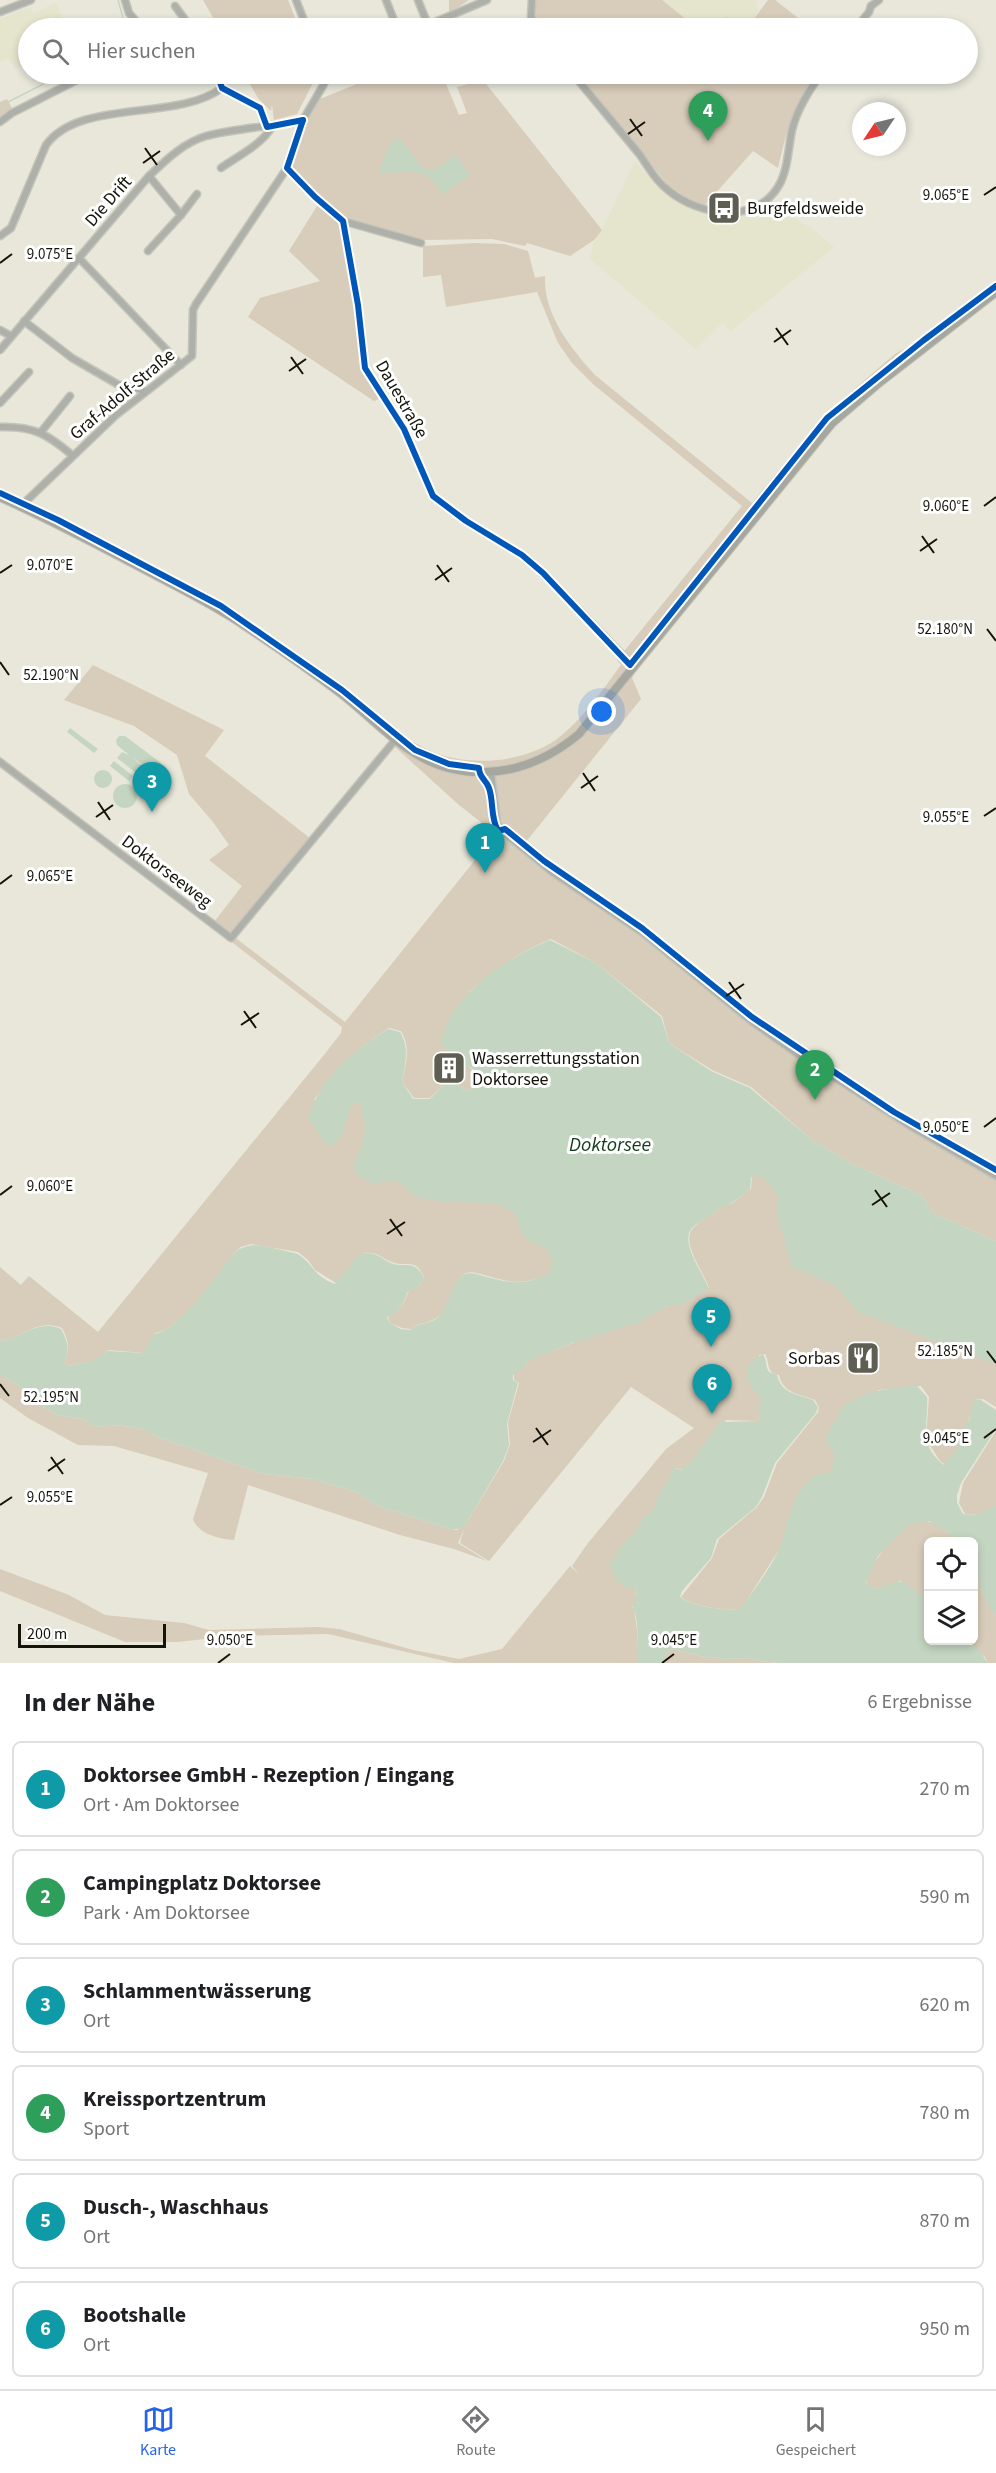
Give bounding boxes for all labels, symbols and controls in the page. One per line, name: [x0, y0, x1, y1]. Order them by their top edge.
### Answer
search box: [18, 18, 978, 84]
icon: search: [39, 35, 72, 68]
text: Hier suchen: [87, 35, 196, 67]
pin: 4: [688, 92, 728, 141]
north arrow: [852, 102, 906, 156]
street label: Die Drift: [79, 170, 138, 232]
text: 9.065°E: [923, 185, 969, 206]
bus stop icon: Burgfeldsweide: [706, 190, 742, 226]
place label: Burgfeldsweide: [747, 196, 864, 221]
text: 9.075°E: [27, 244, 73, 265]
street label: Graf-Adolf-Straße: [64, 343, 180, 446]
street label: Dauestraße: [369, 356, 434, 443]
text: 9.060°E: [923, 496, 969, 517]
text: 9.070°E: [27, 555, 73, 576]
text: 52.180°N: [917, 619, 973, 640]
text: 52.190°N: [23, 665, 79, 686]
your location: [587, 697, 616, 726]
pin: 3: [132, 762, 172, 812]
text: 9.055°E: [923, 807, 969, 828]
pin: 1: [466, 824, 504, 873]
street label: Doktorseeweg: [116, 829, 217, 914]
text: 9.065°E: [27, 866, 73, 887]
place label: Wasserrettungsstation Doktorsee: [472, 1046, 640, 1092]
building icon: Wasserrettungsstation Doktorsee: [431, 1050, 467, 1086]
pin: 2: [796, 1050, 834, 1100]
text: 9.050°E: [923, 1117, 969, 1138]
water label: Doktorsee: [569, 1131, 651, 1159]
text: 9.060°E: [27, 1176, 73, 1197]
pin: 5: [692, 1298, 730, 1347]
restaurant icon: Sorbas: [845, 1340, 881, 1376]
text: 52.185°N: [917, 1341, 973, 1362]
place label: Sorbas: [788, 1346, 840, 1371]
pin: 6: [692, 1364, 732, 1414]
text: 52.195°N: [23, 1387, 79, 1408]
text: 9.045°E: [923, 1428, 969, 1449]
text: 9.055°E: [27, 1487, 73, 1508]
map controls: [924, 1537, 978, 1645]
button: locate: [924, 1537, 978, 1591]
button: layers: [924, 1591, 978, 1645]
scale bar: [18, 1621, 166, 1648]
text: 200 m: [27, 1623, 67, 1645]
text: 9.050°E: [207, 1630, 253, 1651]
text: 9.045°E: [651, 1630, 697, 1651]
text: In der Nähe: [24, 1684, 155, 1721]
text: 6 Ergebnisse: [867, 1688, 972, 1716]
text: Doktorsee GmbH - Rezeption / Eingang: [83, 1759, 454, 1791]
text: 1: [40, 1775, 51, 1803]
text: 270 m: [920, 1775, 970, 1803]
text: Ort · Am Doktorsee: [83, 1791, 239, 1819]
text: Campingplatz Doktorsee: [83, 1867, 321, 1899]
text: 2: [40, 1883, 51, 1911]
text: 590 m: [920, 1883, 970, 1911]
text: Park · Am Doktorsee: [83, 1899, 250, 1927]
text: Schlammentwässerung: [83, 1975, 311, 2007]
text: 3: [40, 1991, 51, 2019]
text: 620 m: [920, 1991, 970, 2019]
text: Ort: [83, 2007, 110, 2035]
text: Kreissportzentrum: [83, 2083, 266, 2115]
text: 4: [40, 2099, 51, 2127]
text: 780 m: [920, 2099, 970, 2127]
text: Sport: [83, 2115, 129, 2143]
text: Dusch-, Waschhaus: [83, 2191, 269, 2223]
text: 5: [40, 2207, 51, 2235]
text: 870 m: [920, 2207, 970, 2235]
text: Ort: [83, 2223, 110, 2251]
text: Bootshalle: [83, 2299, 186, 2331]
text: 6: [40, 2315, 51, 2343]
text: 950 m: [920, 2315, 970, 2343]
text: Ort: [83, 2331, 110, 2359]
tab: Karte: [140, 2403, 176, 2461]
tab: Route: [456, 2403, 496, 2461]
tab: Gespeichert: [776, 2403, 856, 2461]

